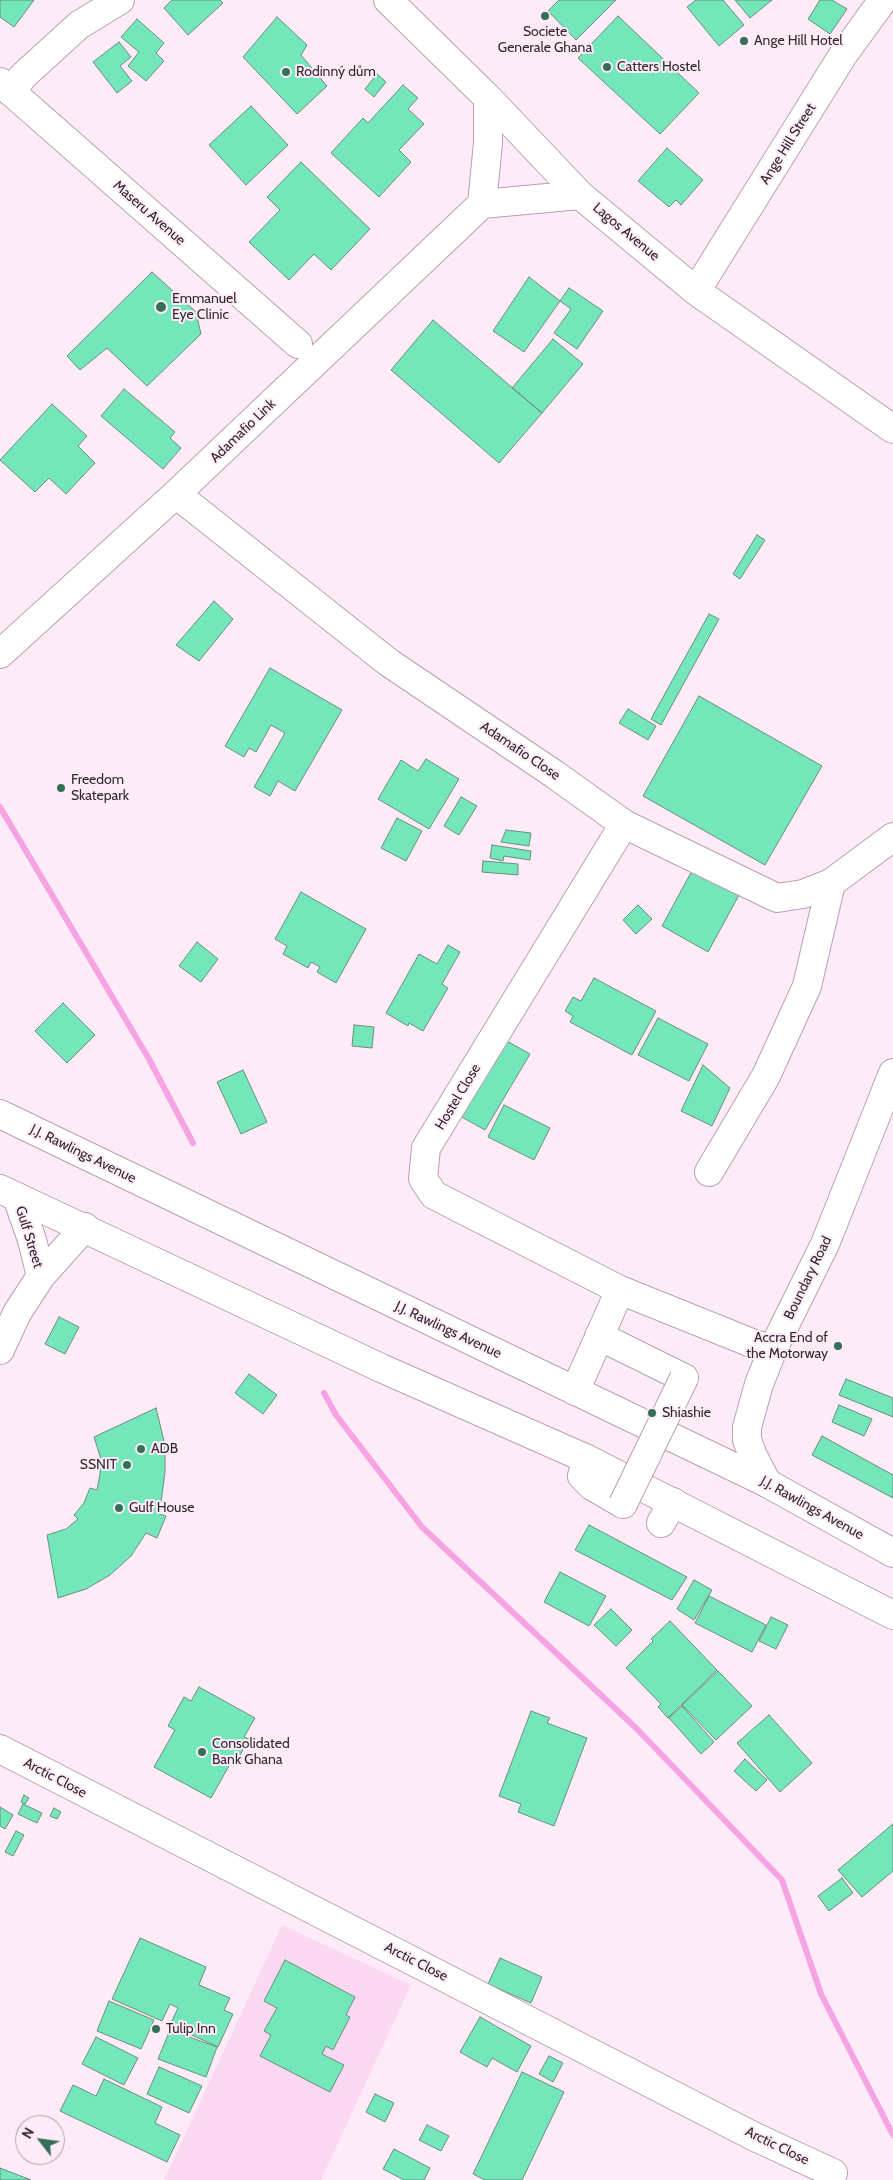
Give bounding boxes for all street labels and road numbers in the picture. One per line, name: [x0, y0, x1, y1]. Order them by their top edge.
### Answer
street label: Ange Hill Street: [756, 100, 820, 188]
street label: Maseru Avenue: [109, 177, 189, 249]
street label: Lagos Avenue: [589, 199, 663, 265]
street label: Adamafio Link: [207, 396, 279, 466]
street label: Adamafio Close: [477, 718, 563, 784]
street label: Hostel Close: [432, 1061, 484, 1133]
street label: J.J. Rawlings Avenue: [27, 1121, 139, 1187]
street label: Gulf Street: [12, 1204, 46, 1270]
street label: Boundary Road: [781, 1234, 835, 1322]
street label: J.J. Rawlings Avenue: [392, 1298, 504, 1362]
street label: J.J. Rawlings Avenue: [757, 1473, 867, 1543]
street label: Arctic Close: [21, 1754, 89, 1802]
street label: Arctic Close: [381, 1939, 451, 1985]
street label: Arctic Close: [742, 2123, 812, 2169]

